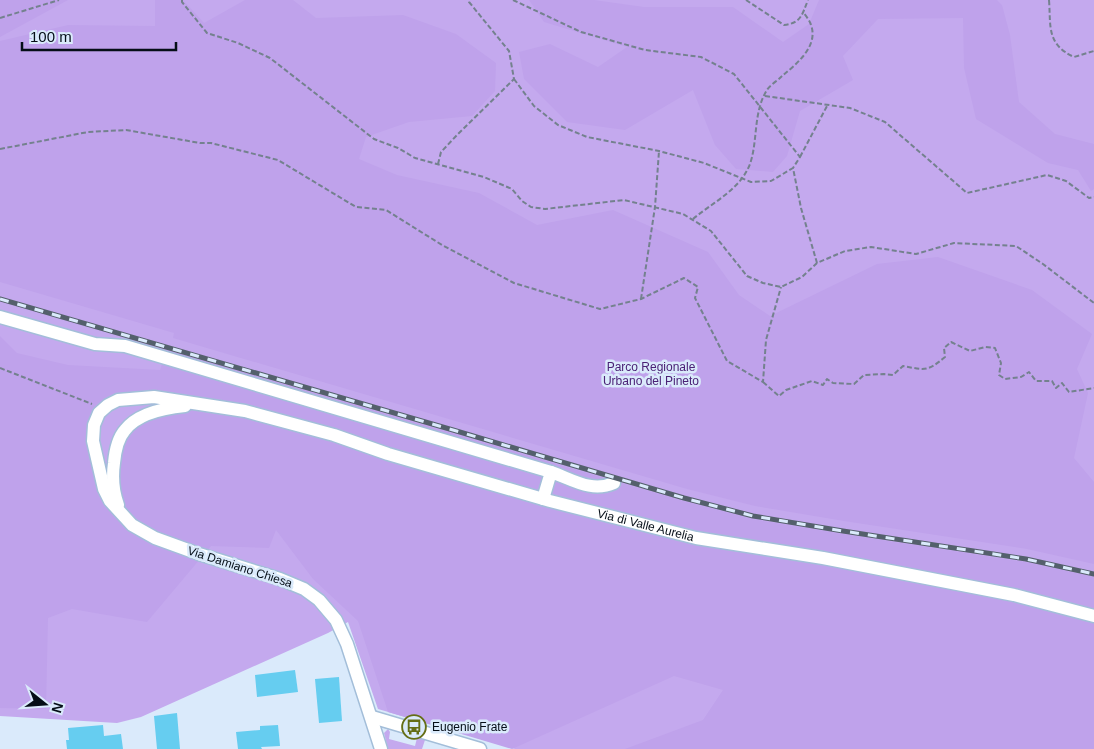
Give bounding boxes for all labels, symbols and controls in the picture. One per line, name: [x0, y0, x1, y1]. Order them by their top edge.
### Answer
scale bar: [22, 20, 176, 52]
text: 100 m: [30, 28, 72, 45]
park label: Parco Regionale Urbano del Pineto: [603, 360, 699, 388]
street label: Via di Valle Aurelia: [596, 506, 696, 544]
street label: Via Damiano Chiesa: [186, 543, 294, 591]
north arrow: [20, 679, 70, 729]
text: N: [48, 701, 67, 715]
bus stop icon: Eugenio Frate: [401, 714, 427, 740]
place label: Eugenio Frate: [432, 720, 508, 734]

